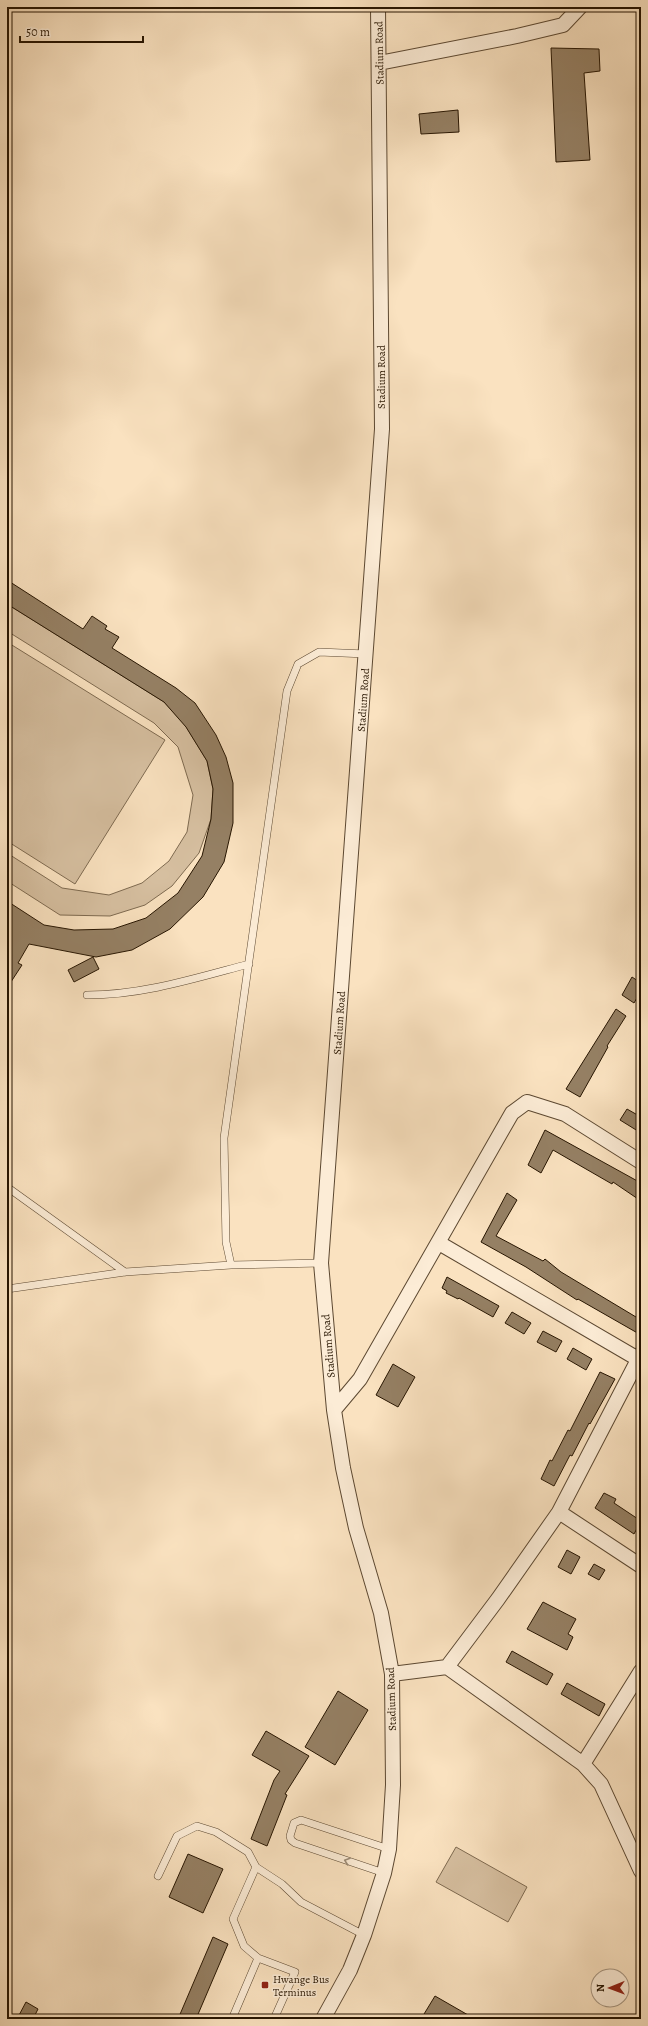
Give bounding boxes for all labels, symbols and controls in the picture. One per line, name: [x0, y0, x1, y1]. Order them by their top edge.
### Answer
scale bar: [20, 18, 143, 44]
street label: Stadium Road: [371, 21, 388, 85]
text: 50 m: [26, 24, 50, 40]
street label: Stadium Road: [374, 345, 389, 409]
street label: Stadium Road: [354, 668, 373, 732]
street label: Stadium Road: [330, 991, 349, 1055]
street label: Stadium Road: [318, 1313, 339, 1378]
street label: Stadium Road: [383, 1667, 400, 1731]
one-way arrow: [343, 1857, 350, 1865]
north arrow: [590, 1968, 630, 2008]
place label: Hwange Bus Terminus: [273, 1972, 329, 2000]
marker: Hwange Bus Terminus: [260, 1980, 270, 1990]
text: N: [593, 1984, 608, 1992]

